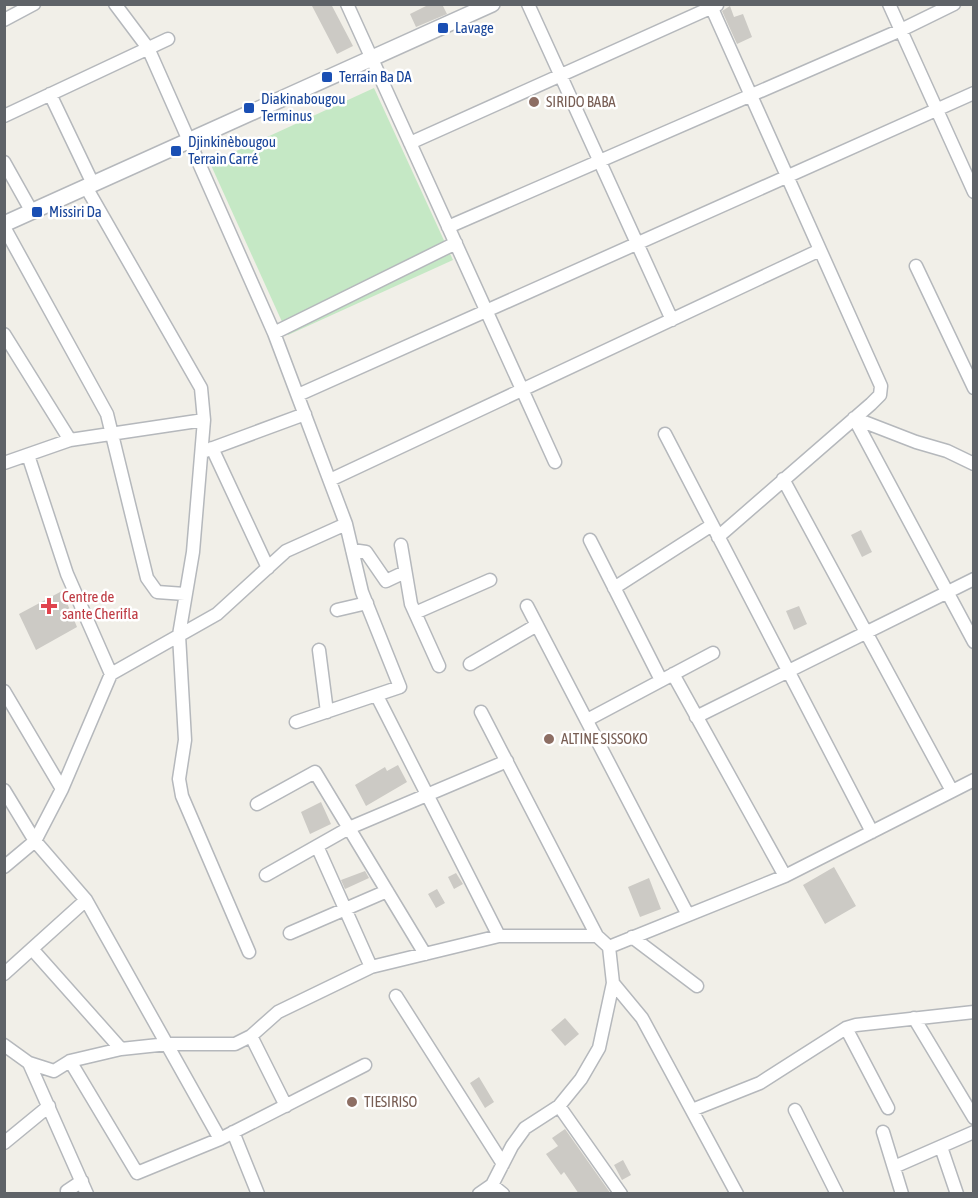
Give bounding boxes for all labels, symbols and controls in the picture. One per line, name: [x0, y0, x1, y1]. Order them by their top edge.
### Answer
place label: Lavage: [455, 19, 494, 36]
marker: Lavage: [436, 21, 450, 35]
place label: Terrain Ba DA: [339, 68, 412, 85]
marker: Terrain Ba DA: [320, 70, 334, 84]
place label: Diakinabougou Terminus: [261, 90, 346, 124]
place label: SIRIDO BABA: [546, 93, 616, 110]
marker: SIRIDO BABA: [527, 95, 541, 109]
marker: Diakinabougou Terminus: [242, 101, 256, 115]
place label: Djinkinèbougou Terrain Carré: [188, 133, 276, 167]
marker: Djinkinèbougou Terrain Carré: [169, 144, 183, 158]
place label: Missiri Da: [49, 203, 102, 220]
marker: Missiri Da: [30, 205, 44, 219]
place label: Centre de sante Cherifla: [62, 588, 138, 622]
marker: Centre de sante Cherifla: [40, 597, 58, 615]
place label: ALTINE SISSOKO: [561, 730, 648, 747]
marker: ALTINE SISSOKO: [542, 732, 556, 746]
place label: TIESIRISO: [364, 1093, 418, 1110]
marker: TIESIRISO: [345, 1095, 359, 1109]

